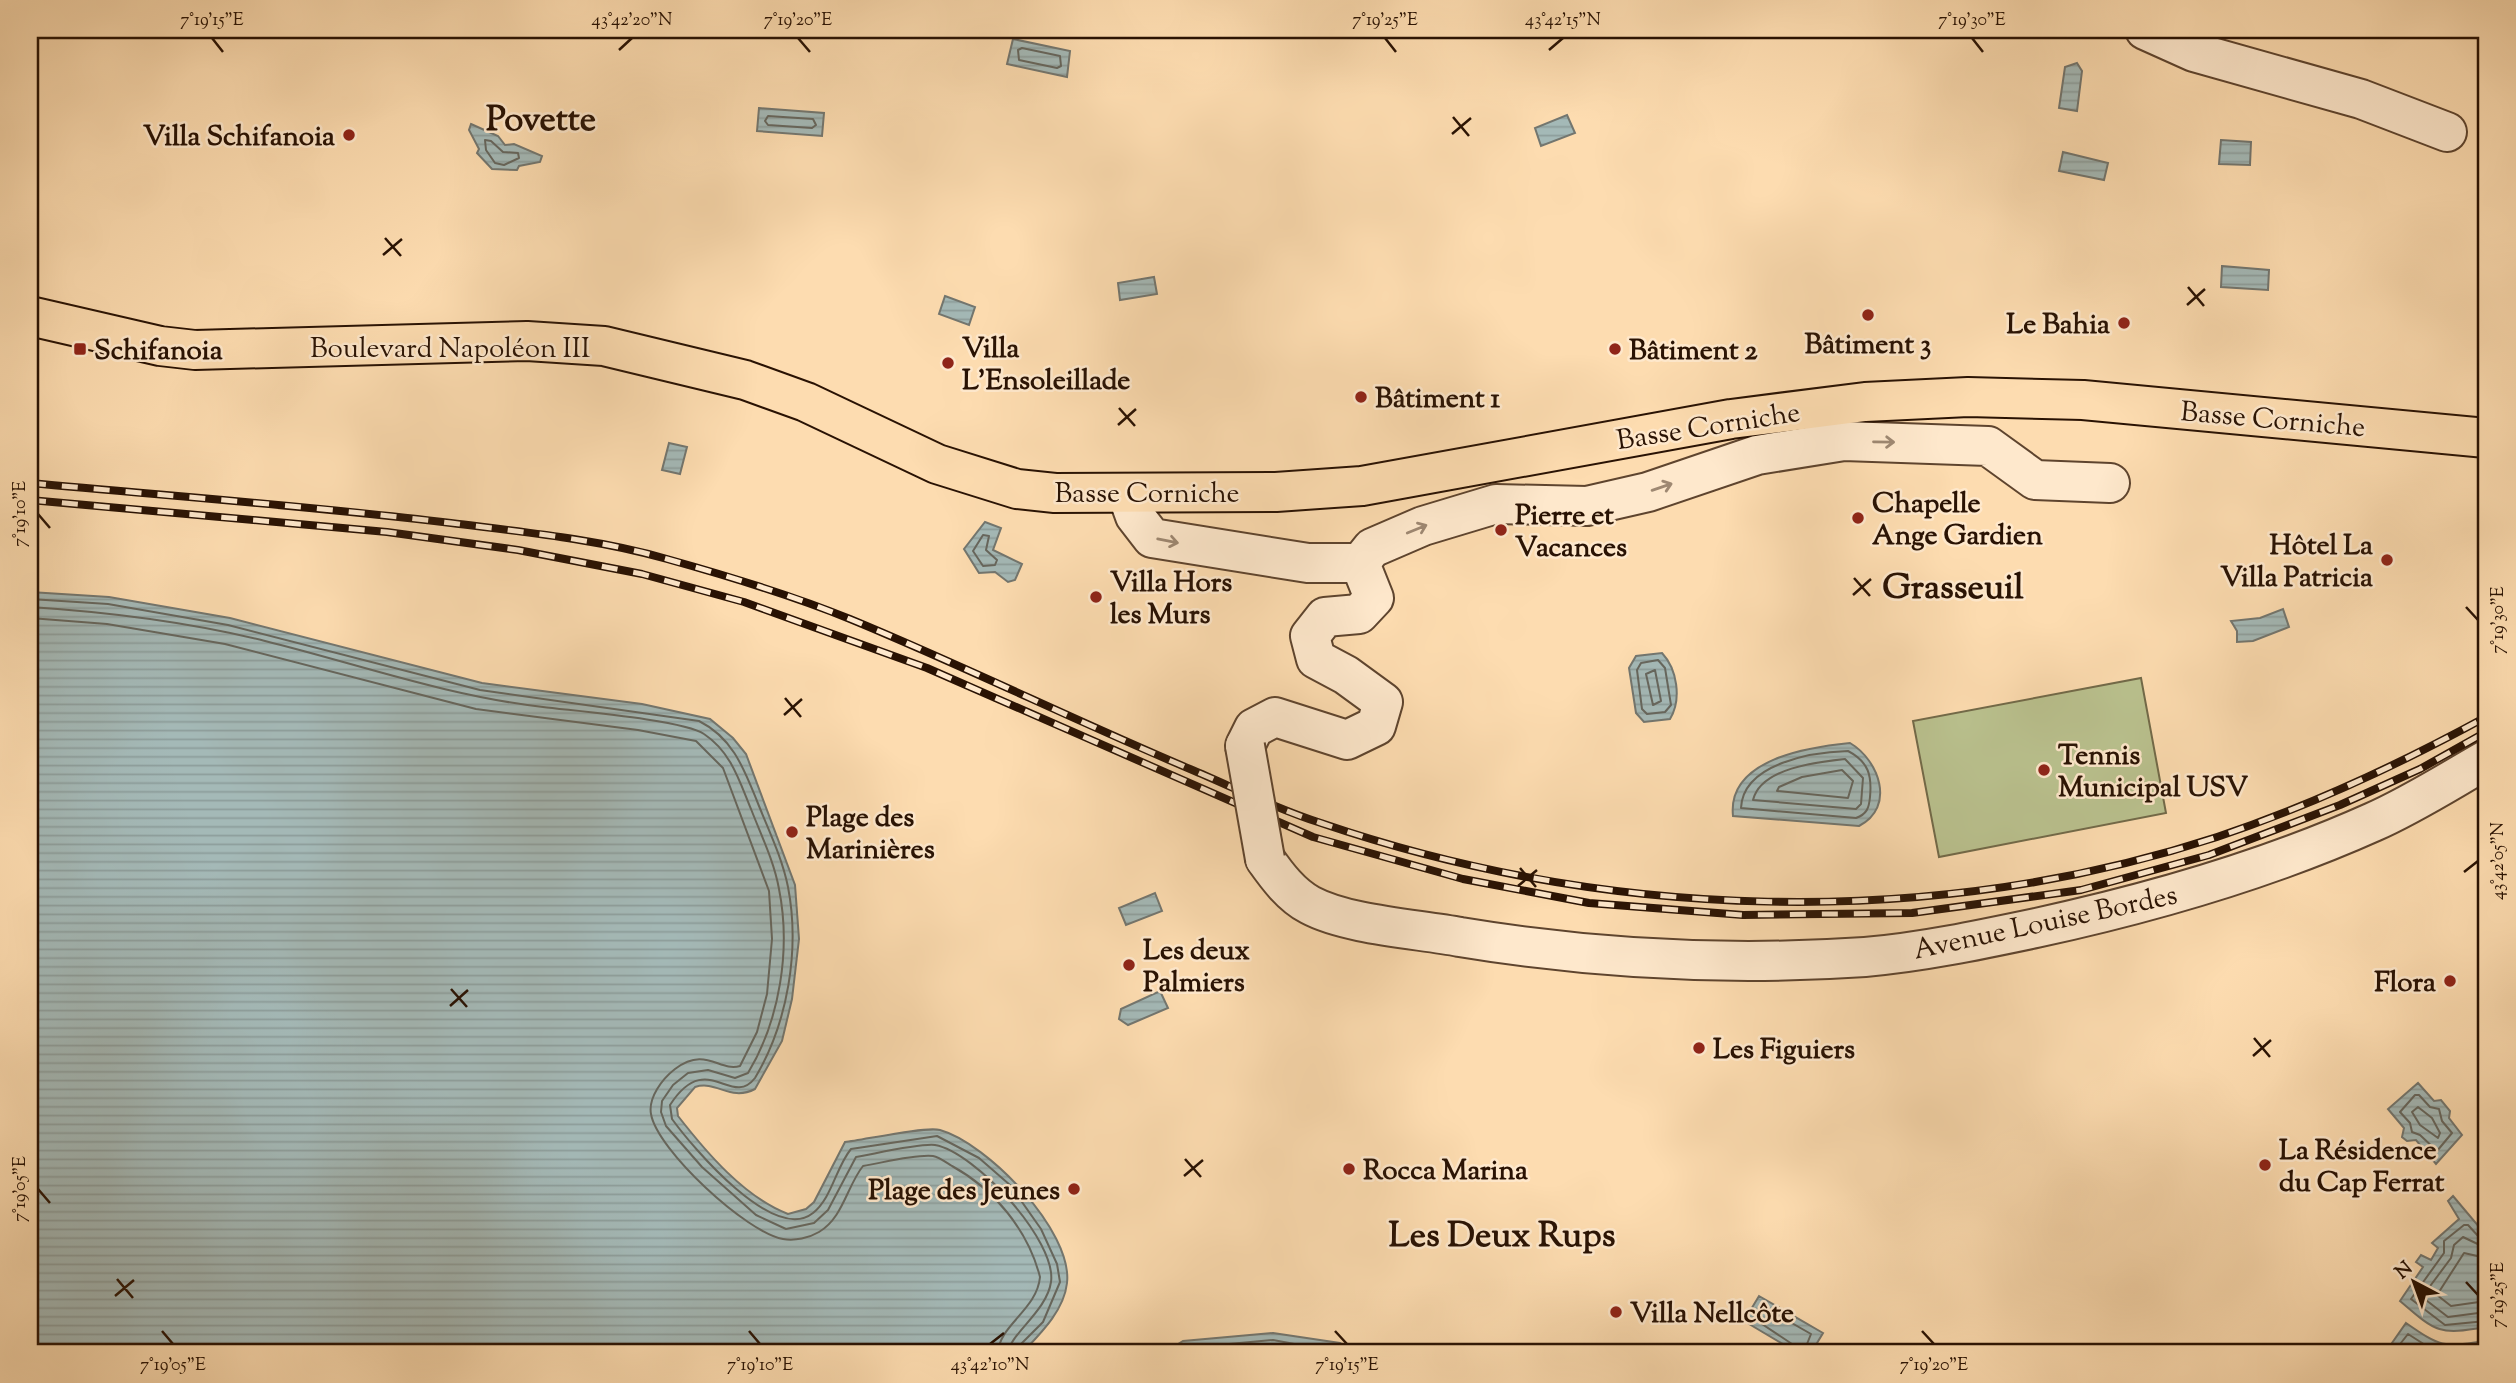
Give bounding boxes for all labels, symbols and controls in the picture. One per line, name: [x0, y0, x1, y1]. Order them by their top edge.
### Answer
text: 7°19'15"E: [180, 8, 244, 34]
text: 43°42'20"N: [592, 8, 672, 34]
text: 7°19'20"E: [764, 8, 832, 34]
text: 7°19'25"E: [1352, 8, 1418, 34]
text: 43°42'15"N: [1525, 8, 1601, 34]
text: 7°19'30"E: [1938, 8, 2006, 34]
district label: Povette: [486, 96, 596, 147]
place label: Villa Schifanoia: [143, 118, 335, 158]
marker: Villa Schifanoia: [341, 127, 357, 143]
place label: Le Bahia: [2006, 306, 2110, 346]
marker: Bâtiment 3: [1860, 307, 1876, 323]
marker: Le Bahia: [2116, 315, 2132, 331]
place label: Bâtiment 3: [1805, 326, 1931, 366]
street label: Boulevard Napoléon III: [310, 330, 590, 370]
place label: Villa L'Ensoleillade: [962, 330, 1130, 402]
place label: Schifanoia: [94, 332, 223, 372]
place label: Bâtiment 2: [1629, 332, 1759, 372]
marker: Schifanoia: [72, 341, 88, 357]
marker: Bâtiment 2: [1607, 341, 1623, 357]
marker: Villa L'Ensoleillade: [940, 355, 956, 371]
place label: Bâtiment 1: [1375, 380, 1501, 420]
marker: Bâtiment 1: [1353, 389, 1369, 405]
street label: Basse Corniche: [2179, 393, 2367, 449]
street label: Basse Corniche: [1614, 394, 1803, 462]
one-way arrow: [1872, 435, 1895, 449]
street label: Basse Corniche: [1054, 475, 1240, 515]
one-way arrow: [1651, 480, 1673, 492]
text: 7°19'10"E: [8, 481, 34, 547]
place label: Chapelle Ange Gardien: [1872, 485, 2043, 557]
place label: Pierre et Vacances: [1515, 497, 1627, 569]
marker: Chapelle Ange Gardien: [1850, 510, 1866, 526]
one-way arrow: [1405, 522, 1427, 535]
marker: Pierre et Vacances: [1493, 522, 1509, 538]
place label: Hôtel La Villa Patricia: [2220, 527, 2373, 599]
one-way arrow: [1156, 535, 1179, 548]
marker: Hôtel La Villa Patricia: [2379, 552, 2395, 568]
place label: Villa Hors les Murs: [1110, 564, 1232, 636]
district label: Grasseuil: [1882, 564, 2024, 615]
text: 7°19'30"E: [2486, 586, 2512, 654]
marker: Villa Hors les Murs: [1088, 589, 1104, 605]
place label: Tennis Municipal USV: [2058, 737, 2249, 809]
marker: Tennis Municipal USV: [2036, 762, 2052, 778]
place label: Plage des Marinières: [806, 799, 935, 871]
text: 43°42'05"N: [2486, 822, 2512, 900]
marker: Plage des Marinières: [784, 824, 800, 840]
street label: Avenue Louise Bordes: [1910, 876, 2181, 971]
place label: Les deux Palmiers: [1143, 932, 1251, 1004]
marker: Les deux Palmiers: [1121, 957, 1137, 973]
place label: Flora: [2374, 964, 2436, 1004]
marker: Flora: [2442, 973, 2458, 989]
place label: Les Figuiers: [1713, 1031, 1855, 1071]
marker: Les Figuiers: [1691, 1040, 1707, 1056]
place label: La Résidence du Cap Ferrat: [2279, 1132, 2445, 1204]
place label: Rocca Marina: [1363, 1152, 1528, 1192]
text: 7°19'05"E: [8, 1156, 34, 1222]
marker: La Résidence du Cap Ferrat: [2257, 1157, 2273, 1173]
marker: Rocca Marina: [1341, 1161, 1357, 1177]
place label: Plage des Jeunes: [868, 1172, 1060, 1212]
marker: Plage des Jeunes: [1066, 1181, 1082, 1197]
district label: Les Deux Rups: [1389, 1212, 1615, 1263]
north arrow: [2380, 1246, 2450, 1316]
text: N: [2390, 1256, 2419, 1286]
text: 7°19'25"E: [2486, 1262, 2512, 1328]
place label: Villa Nellcôte: [1630, 1295, 1794, 1335]
marker: Villa Nellcôte: [1608, 1304, 1624, 1320]
text: 7°19'05"E: [140, 1353, 206, 1379]
text: 7°19'10"E: [727, 1353, 793, 1379]
text: 43°42'10"N: [951, 1353, 1029, 1379]
text: 7°19'15"E: [1315, 1353, 1379, 1379]
text: 7°19'20"E: [1900, 1353, 1968, 1379]

